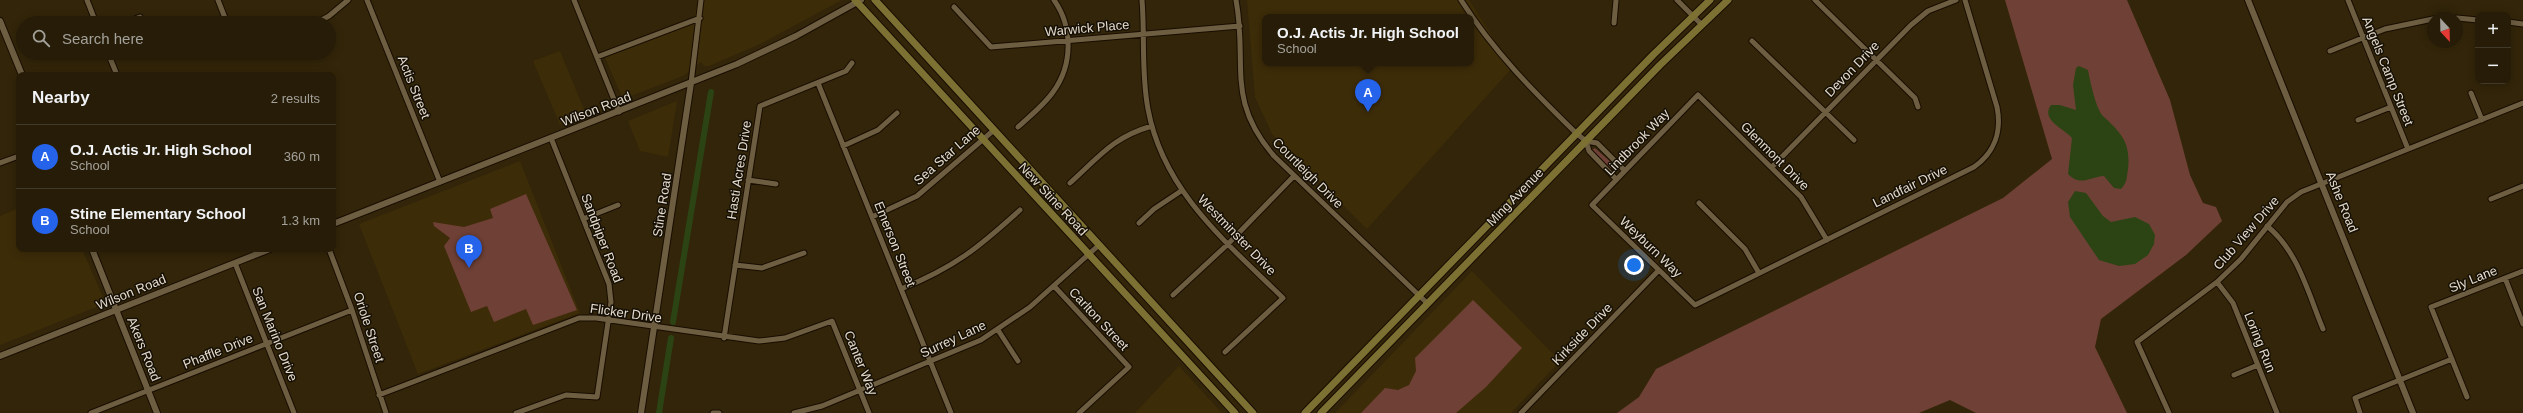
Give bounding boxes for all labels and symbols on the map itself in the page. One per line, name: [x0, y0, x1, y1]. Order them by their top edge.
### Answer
north arrow: [2427, 12, 2463, 48]
street label: Angels Camp Street: [2359, 14, 2417, 128]
street label: Warwick Place: [1044, 17, 1130, 39]
street label: Devon Drive: [1822, 38, 1882, 100]
street label: Actis Street: [395, 53, 434, 121]
pin: A: [1355, 79, 1381, 112]
street label: Wilson Road: [559, 89, 633, 129]
street label: Lindbrook Way: [1602, 105, 1673, 178]
street label: Glenmont Drive: [1738, 119, 1812, 193]
street label: Hasti Acres Drive: [724, 120, 754, 220]
street label: Sea Star Lane: [911, 122, 983, 188]
street label: Courtleigh Drive: [1270, 135, 1346, 211]
street label: New Stine Road: [1015, 160, 1091, 238]
street label: Landfair Drive: [1870, 162, 1950, 210]
street label: Ming Avenue: [1484, 165, 1546, 229]
street label: Ashe Road: [2323, 169, 2361, 235]
street label: Stine Road: [650, 172, 674, 238]
street label: Sandpiper Road: [578, 191, 626, 285]
street label: Westminster Drive: [1195, 192, 1279, 278]
street label: Club View Drive: [2210, 193, 2282, 273]
street label: Emerson Street: [871, 199, 919, 289]
street label: Weyburn Way: [1617, 213, 1686, 281]
pin: B: [456, 235, 482, 268]
your location: [1624, 255, 1644, 275]
street label: Sly Lane: [2447, 263, 2499, 295]
street label: Wilson Road: [94, 271, 168, 313]
street label: San Marino Drive: [249, 285, 301, 383]
street label: Carlton Street: [1066, 285, 1132, 354]
street label: Oriole Street: [351, 290, 388, 364]
street label: Kirkside Drive: [1549, 300, 1615, 368]
street label: Flicker Drive: [589, 301, 663, 325]
street label: Loring Run: [2241, 310, 2279, 374]
street label: Akers Road: [124, 315, 164, 383]
street label: Surrey Lane: [918, 317, 988, 361]
street label: Canter Way: [841, 329, 881, 398]
street label: Phaffle Drive: [181, 330, 255, 372]

